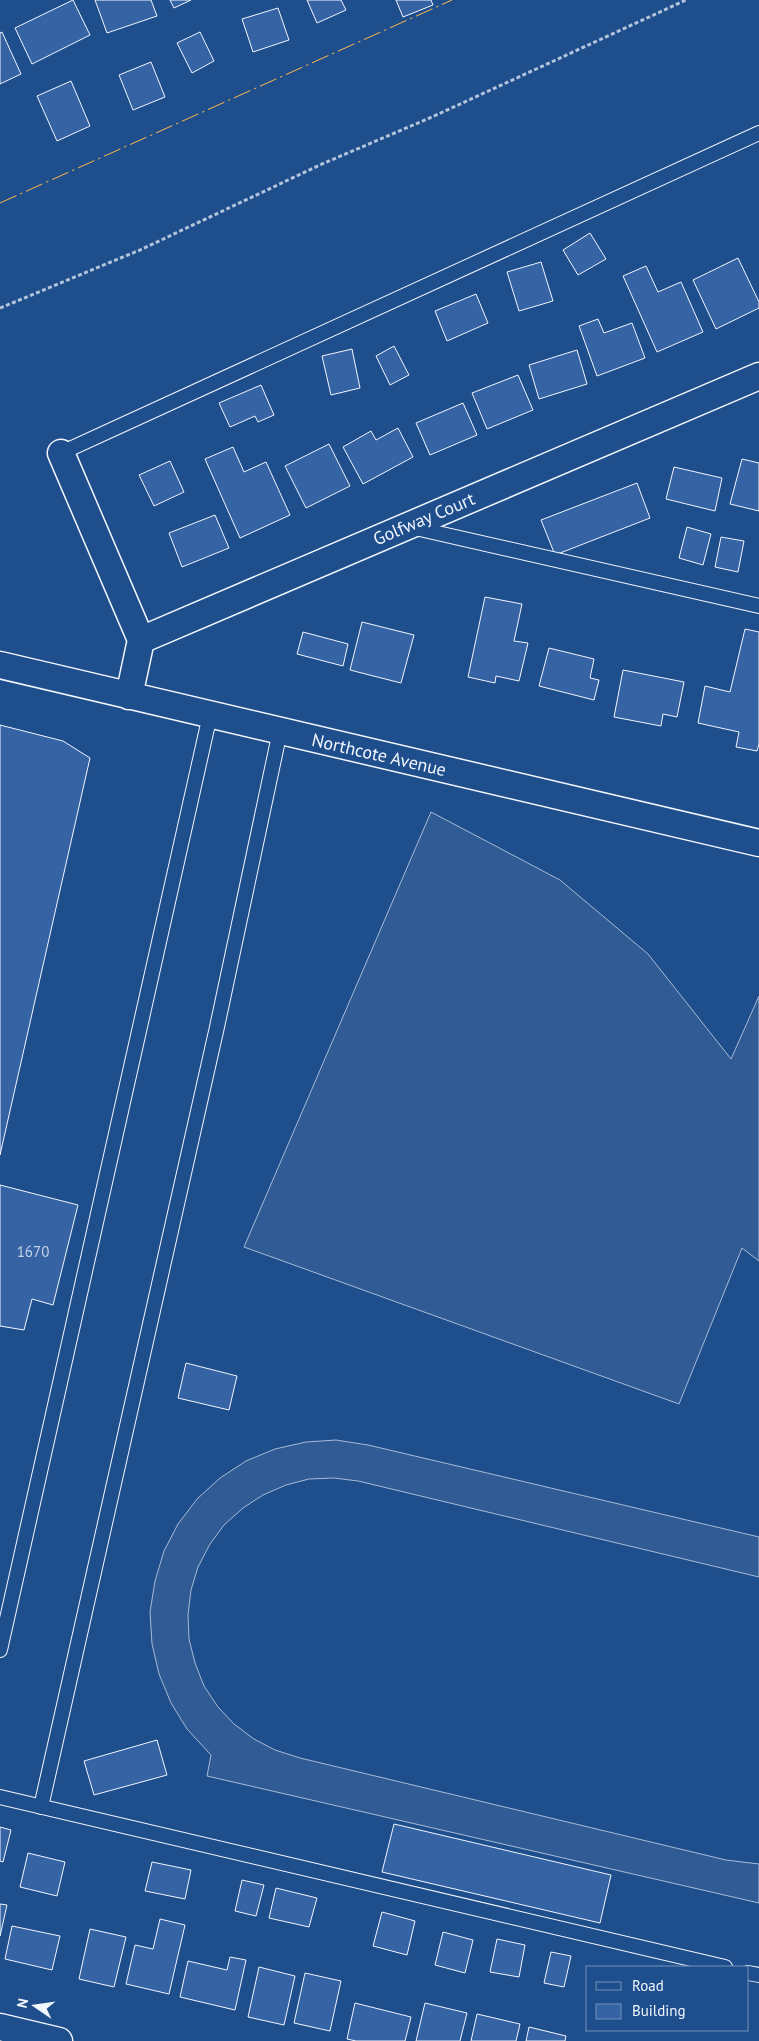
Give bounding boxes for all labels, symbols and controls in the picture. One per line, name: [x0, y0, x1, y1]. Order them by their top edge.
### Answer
street label: Golfway Court: [370, 487, 478, 550]
street label: Northcote Avenue: [310, 728, 449, 781]
house number: 1670: [17, 1242, 49, 1261]
legend: [586, 1966, 749, 2031]
text: Road: [632, 1976, 664, 1995]
north arrow: [10, 1981, 60, 2031]
text: N: [13, 1997, 32, 2010]
text: Building: [632, 2001, 686, 2020]

